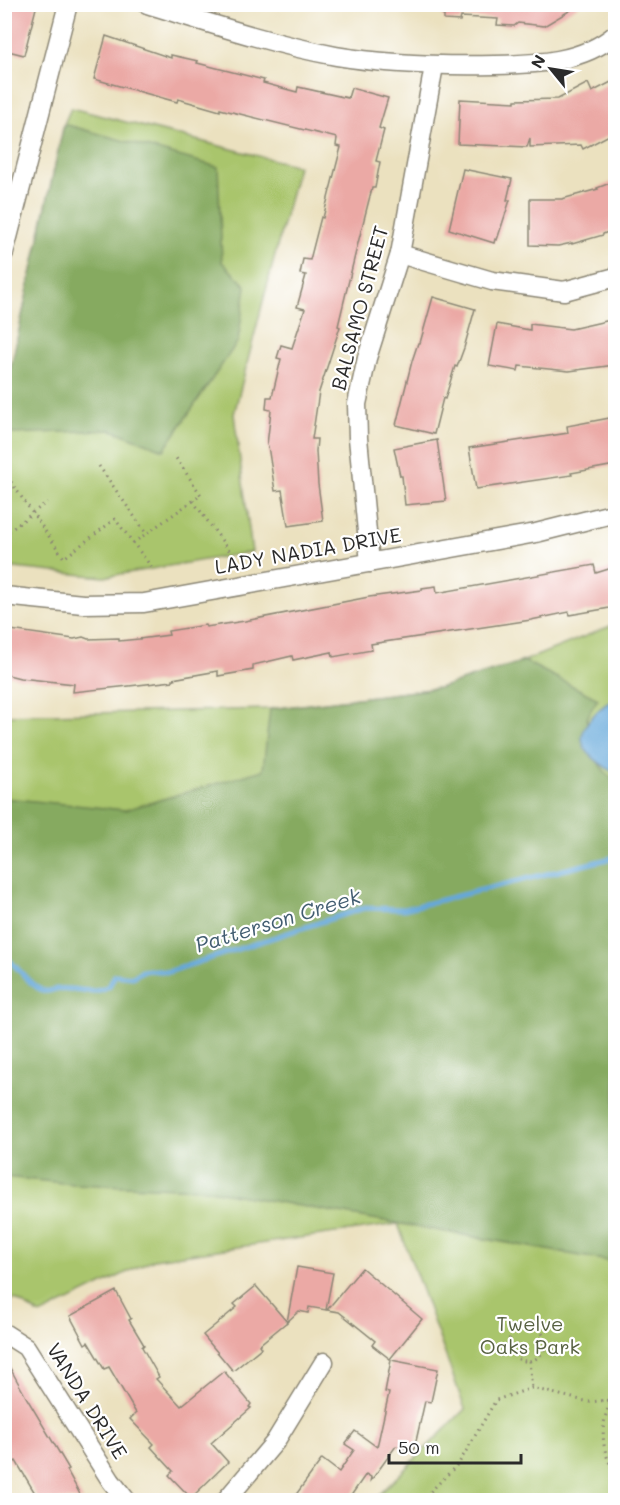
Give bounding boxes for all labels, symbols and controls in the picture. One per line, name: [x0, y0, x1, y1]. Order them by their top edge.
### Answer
north arrow: [521, 39, 581, 99]
text: N: [525, 51, 550, 72]
street label: BALSAMO STREET: [325, 223, 394, 393]
street label: LADY NADIA DRIVE: [213, 521, 403, 579]
water label: Patterson Creek: [192, 881, 364, 958]
park label: Twelve Oaks Park: [480, 1310, 580, 1359]
street label: VANDA DRIVE: [42, 1338, 134, 1463]
scale bar: [389, 1427, 521, 1465]
text: 50 m: [398, 1435, 440, 1459]

